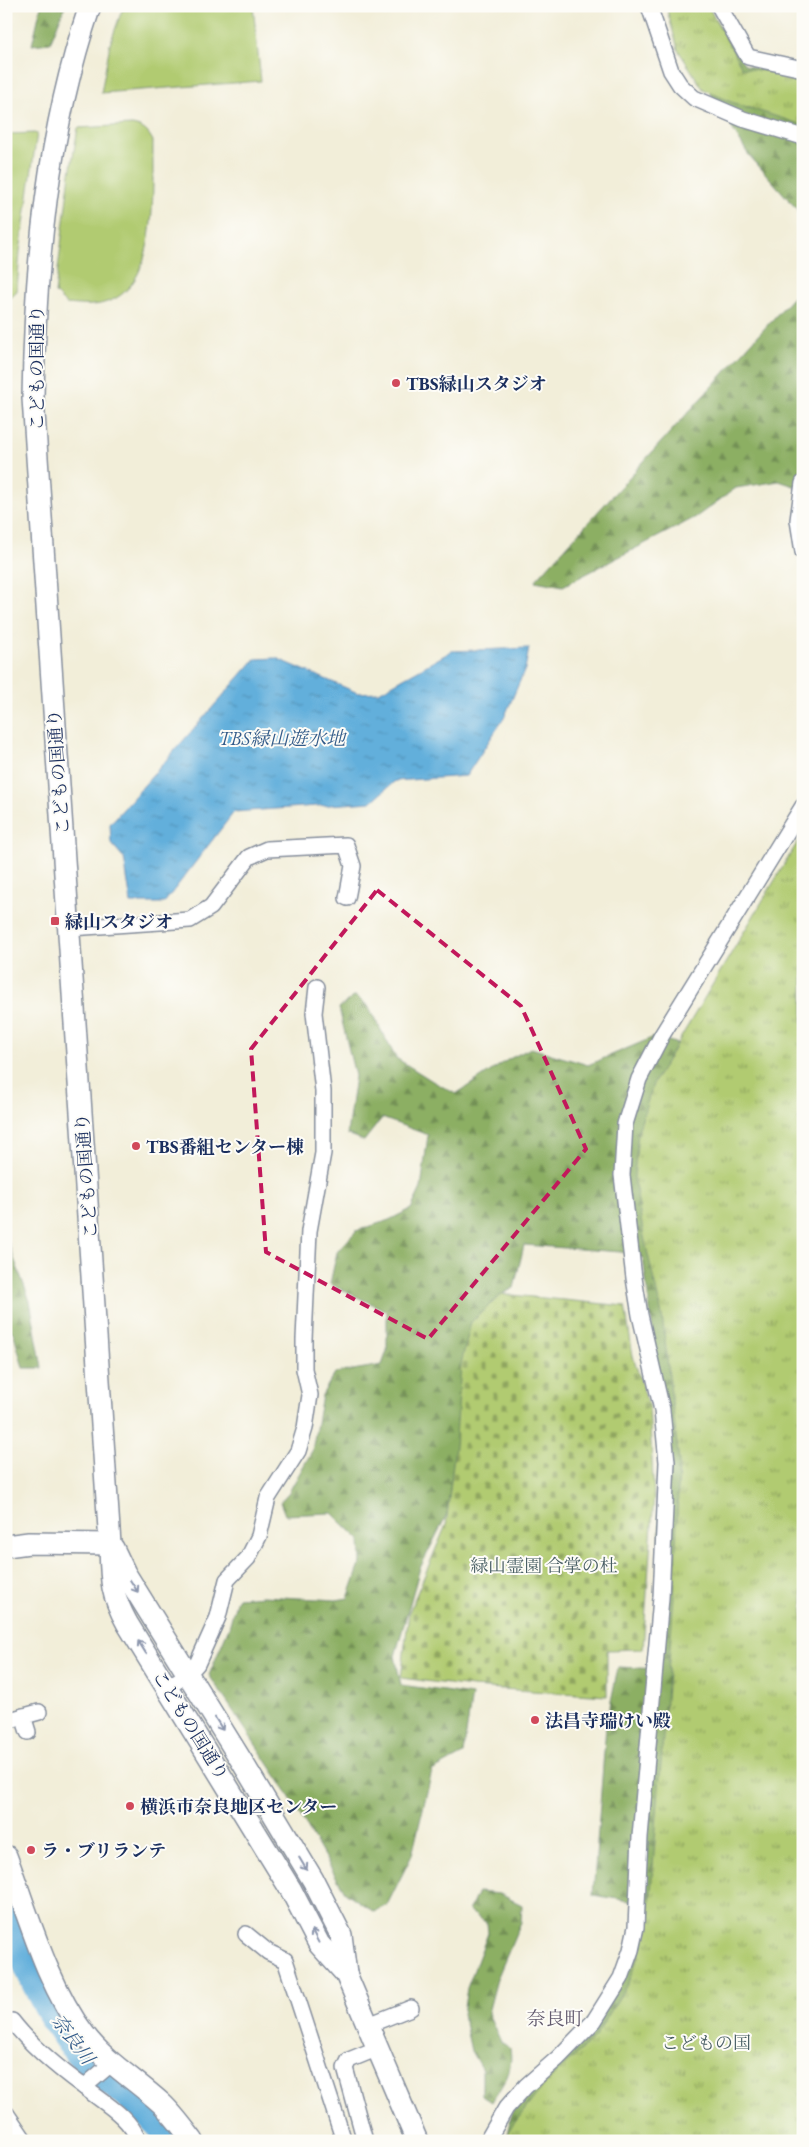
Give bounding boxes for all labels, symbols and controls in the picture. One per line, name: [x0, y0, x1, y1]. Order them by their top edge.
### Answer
street label: こどもの国通り: [25, 305, 48, 431]
place label: TBS緑山スタジオ: [406, 372, 547, 395]
marker: TBS緑山スタジオ: [390, 377, 402, 389]
street label: こどもの国通り: [42, 708, 74, 836]
water label: TBS緑山遊水地: [219, 726, 347, 751]
place label: 緑山スタジオ: [65, 910, 173, 933]
marker: 緑山スタジオ: [49, 915, 61, 927]
street label: こどもの国通り: [70, 1112, 102, 1240]
place label: TBS番組センター棟: [146, 1135, 304, 1158]
marker: TBS番組センター棟: [130, 1140, 142, 1152]
park label: 緑山霊園 合掌の杜: [470, 1554, 618, 1577]
one-way arrow: [129, 1579, 139, 1593]
one-way arrow: [137, 1640, 147, 1654]
street label: こどもの国通り: [148, 1665, 234, 1785]
place label: 法昌寺瑞けい殿: [545, 1709, 671, 1732]
marker: 法昌寺瑞けい殿: [529, 1714, 541, 1726]
one-way arrow: [215, 1717, 225, 1731]
place label: 横浜市奈良地区センター: [140, 1795, 337, 1818]
marker: 横浜市奈良地区センター: [124, 1800, 136, 1812]
place label: ラ・ブリランテ: [41, 1839, 166, 1862]
marker: ラ・ブリランテ: [25, 1844, 37, 1856]
one-way arrow: [299, 1856, 309, 1870]
one-way arrow: [310, 1929, 320, 1944]
district label: 奈良町: [526, 2006, 584, 2031]
water label: 奈良川: [46, 2009, 101, 2071]
park label: こどもの国: [661, 2031, 751, 2054]

